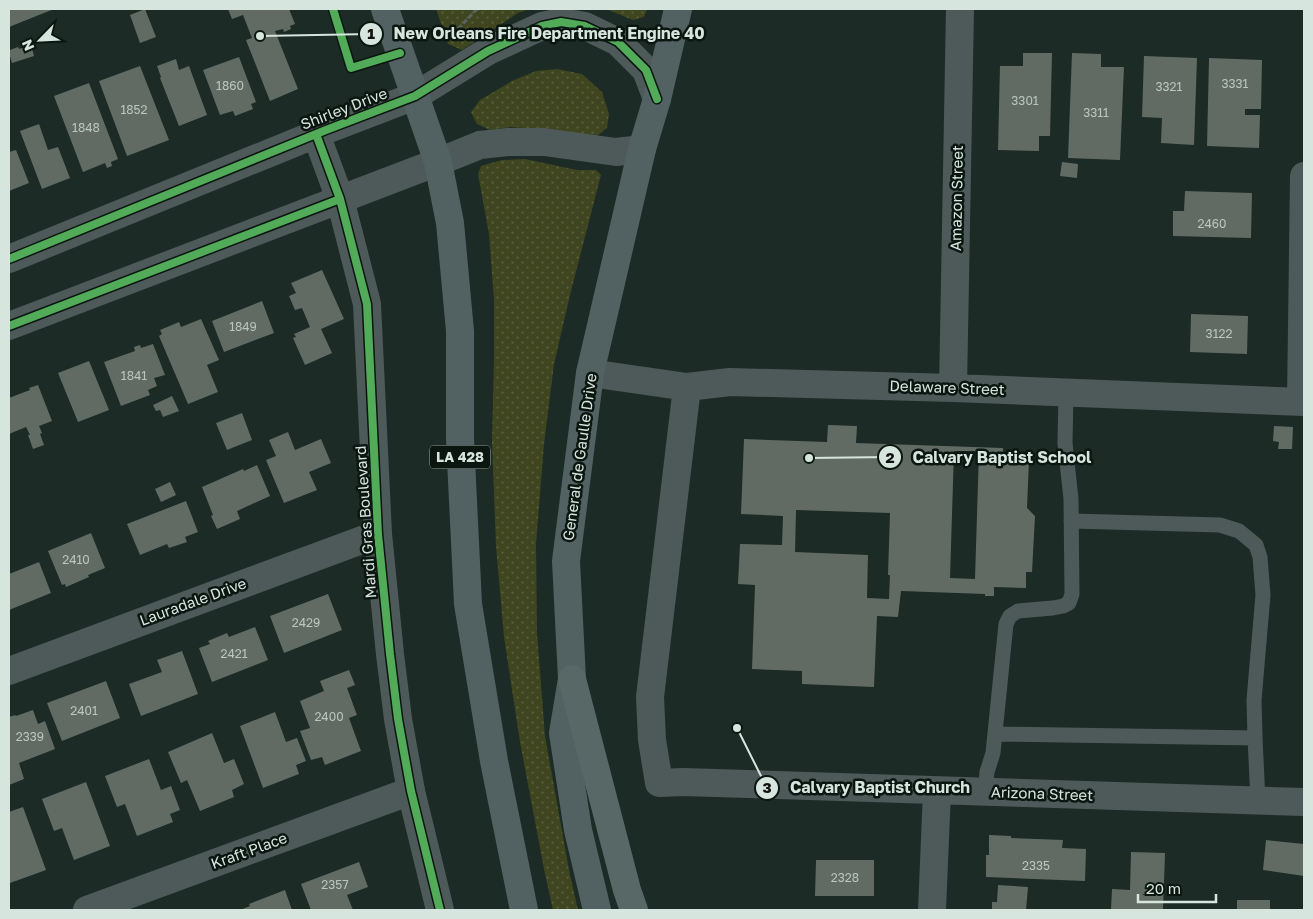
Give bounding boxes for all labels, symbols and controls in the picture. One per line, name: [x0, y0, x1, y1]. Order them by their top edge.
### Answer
north arrow: [15, 15, 65, 65]
callout: New Orleans Fire Department Engine 40: [358, 18, 715, 49]
text: New Orleans Fire Department Engine 40: [393, 23, 705, 43]
text: 1: [367, 24, 375, 42]
text: N: [18, 37, 38, 54]
house number: 3331: [1222, 76, 1249, 91]
house number: 1860: [216, 78, 244, 93]
house number: 3321: [1156, 79, 1183, 94]
street label: Shirley Drive: [298, 83, 390, 133]
house number: 3301: [1011, 93, 1039, 108]
house number: 1852: [120, 102, 148, 117]
house number: 3311: [1083, 105, 1109, 120]
house number: 1848: [72, 120, 100, 135]
street label: Amazon Street: [946, 145, 966, 251]
house number: 2460: [1198, 216, 1226, 231]
house number: 1849: [229, 319, 257, 334]
house number: 3122: [1206, 326, 1232, 341]
house number: 1841: [121, 368, 147, 383]
street label: General de Gaulle Drive: [558, 372, 600, 542]
street label: Delaware Street: [889, 376, 1005, 398]
callout: Calvary Baptist School: [878, 442, 1102, 473]
street label: Mardi Gras Boulevard: [351, 445, 379, 599]
road number: LA 428: [430, 446, 490, 468]
text: Calvary Baptist School: [913, 447, 1092, 467]
text: 2: [885, 448, 895, 466]
house number: 2410: [62, 552, 90, 567]
street label: Lauradale Drive: [137, 573, 249, 629]
house number: 2429: [292, 615, 320, 630]
house number: 2421: [220, 646, 248, 661]
house number: 2401: [70, 703, 98, 718]
house number: 2400: [314, 709, 344, 724]
house number: 2339: [16, 729, 44, 744]
callout: Calvary Baptist Church: [755, 772, 980, 803]
text: Calvary Baptist Church: [790, 777, 970, 797]
text: 3: [762, 778, 772, 796]
street label: Arizona Street: [991, 782, 1094, 804]
street label: Kraft Place: [208, 828, 290, 872]
house number: 2335: [1022, 858, 1050, 873]
house number: 2328: [831, 870, 859, 885]
scale bar: [1138, 872, 1216, 904]
house number: 2357: [321, 877, 349, 892]
text: 20 m: [1146, 879, 1181, 897]

